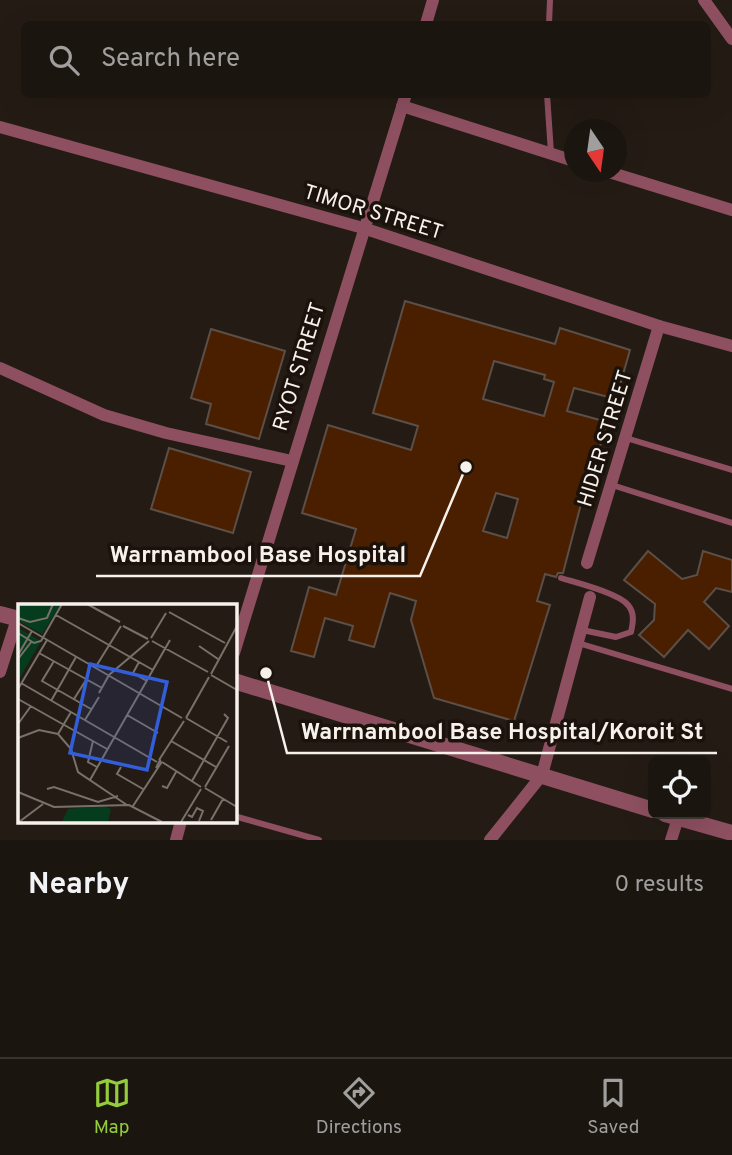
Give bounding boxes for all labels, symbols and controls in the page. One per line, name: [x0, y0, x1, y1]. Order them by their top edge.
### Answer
search box: [21, 21, 711, 98]
icon: search: [45, 41, 83, 79]
text: Search here: [101, 43, 240, 76]
north arrow: [564, 119, 627, 182]
street label: TIMOR STREET: [300, 179, 446, 247]
street label: RYOT STREET: [268, 299, 332, 435]
street label: HIDER STREET: [572, 367, 640, 511]
callout: Warrnambool Base Hospital: [96, 532, 420, 576]
text: Warrnambool Base Hospital: [110, 542, 406, 571]
inset map: [18, 604, 236, 822]
callout: Warrnambool Base Hospital/Koroit St: [287, 709, 717, 753]
text: Warrnambool Base Hospital/Koroit St: [301, 719, 703, 748]
map controls: [648, 756, 711, 819]
button: locate: [648, 756, 711, 819]
text: Nearby: [28, 867, 129, 904]
text: 0 results: [615, 871, 704, 900]
tab: Map: [93, 1074, 131, 1140]
tab: Directions: [316, 1074, 402, 1140]
tab: Saved: [587, 1074, 639, 1140]

